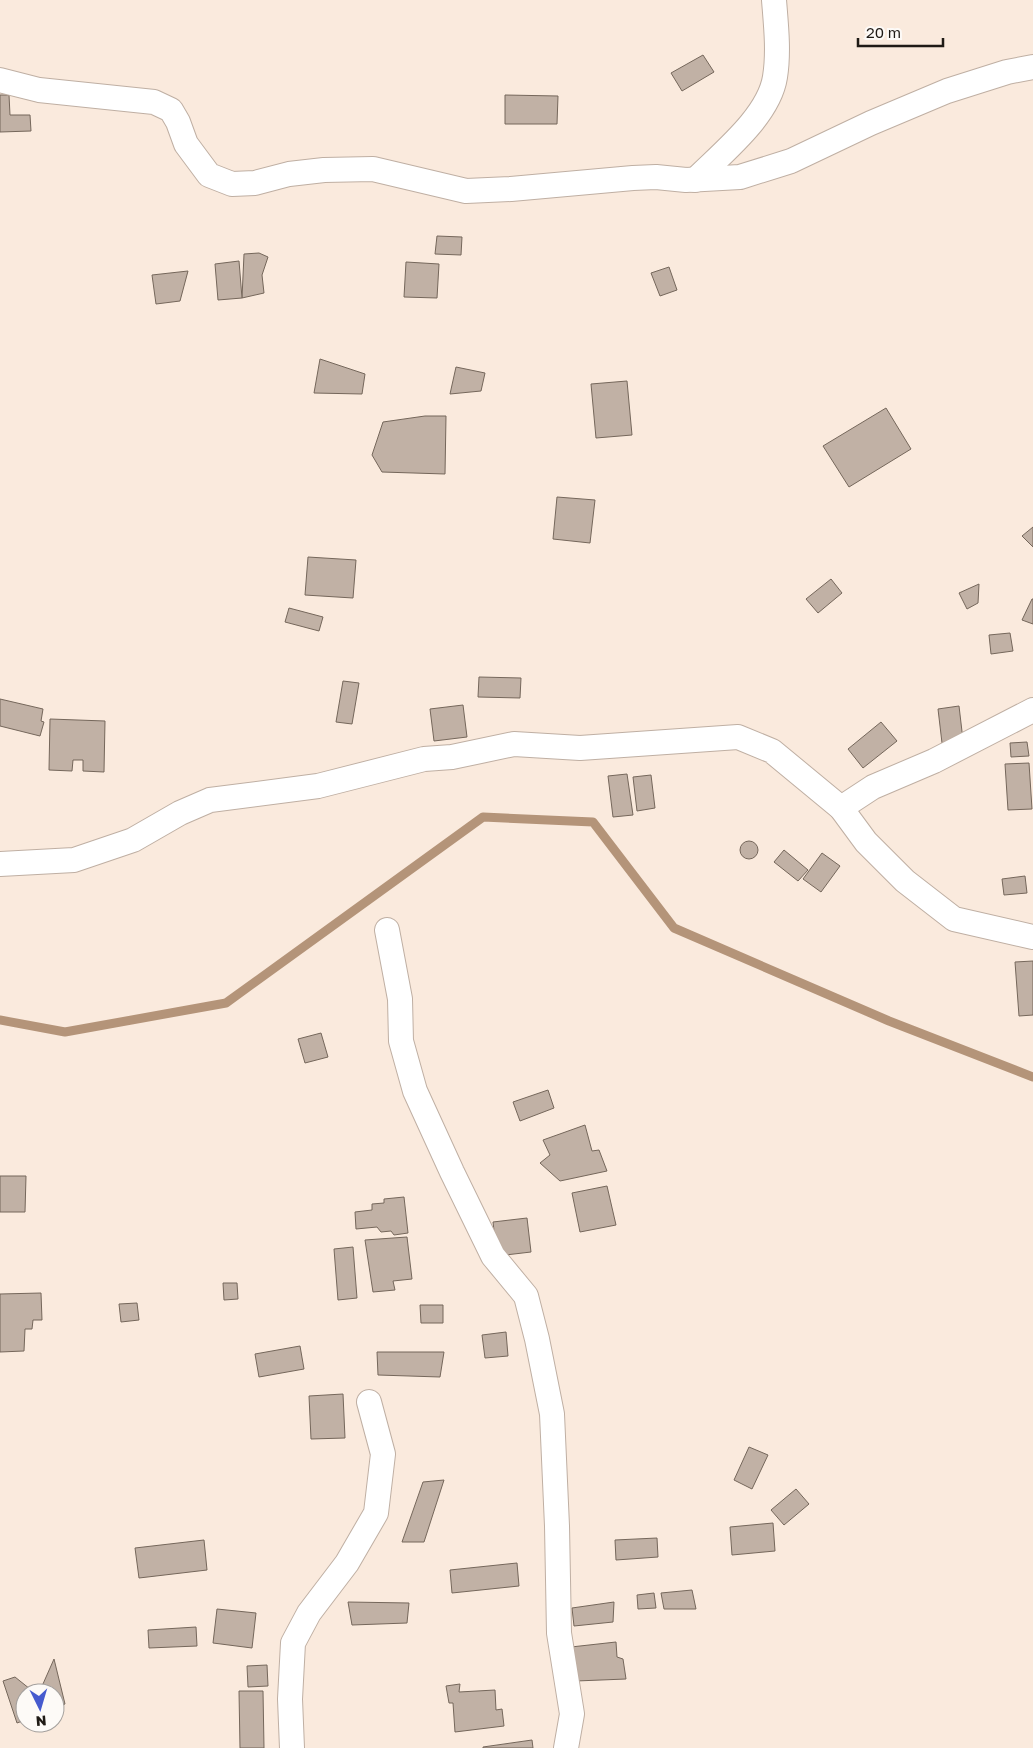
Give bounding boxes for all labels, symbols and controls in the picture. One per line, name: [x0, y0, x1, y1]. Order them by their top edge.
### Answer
scale bar: [858, 15, 943, 47]
text: 20 m: [866, 23, 901, 41]
north arrow: [15, 1683, 65, 1733]
text: N: [35, 1713, 47, 1730]

